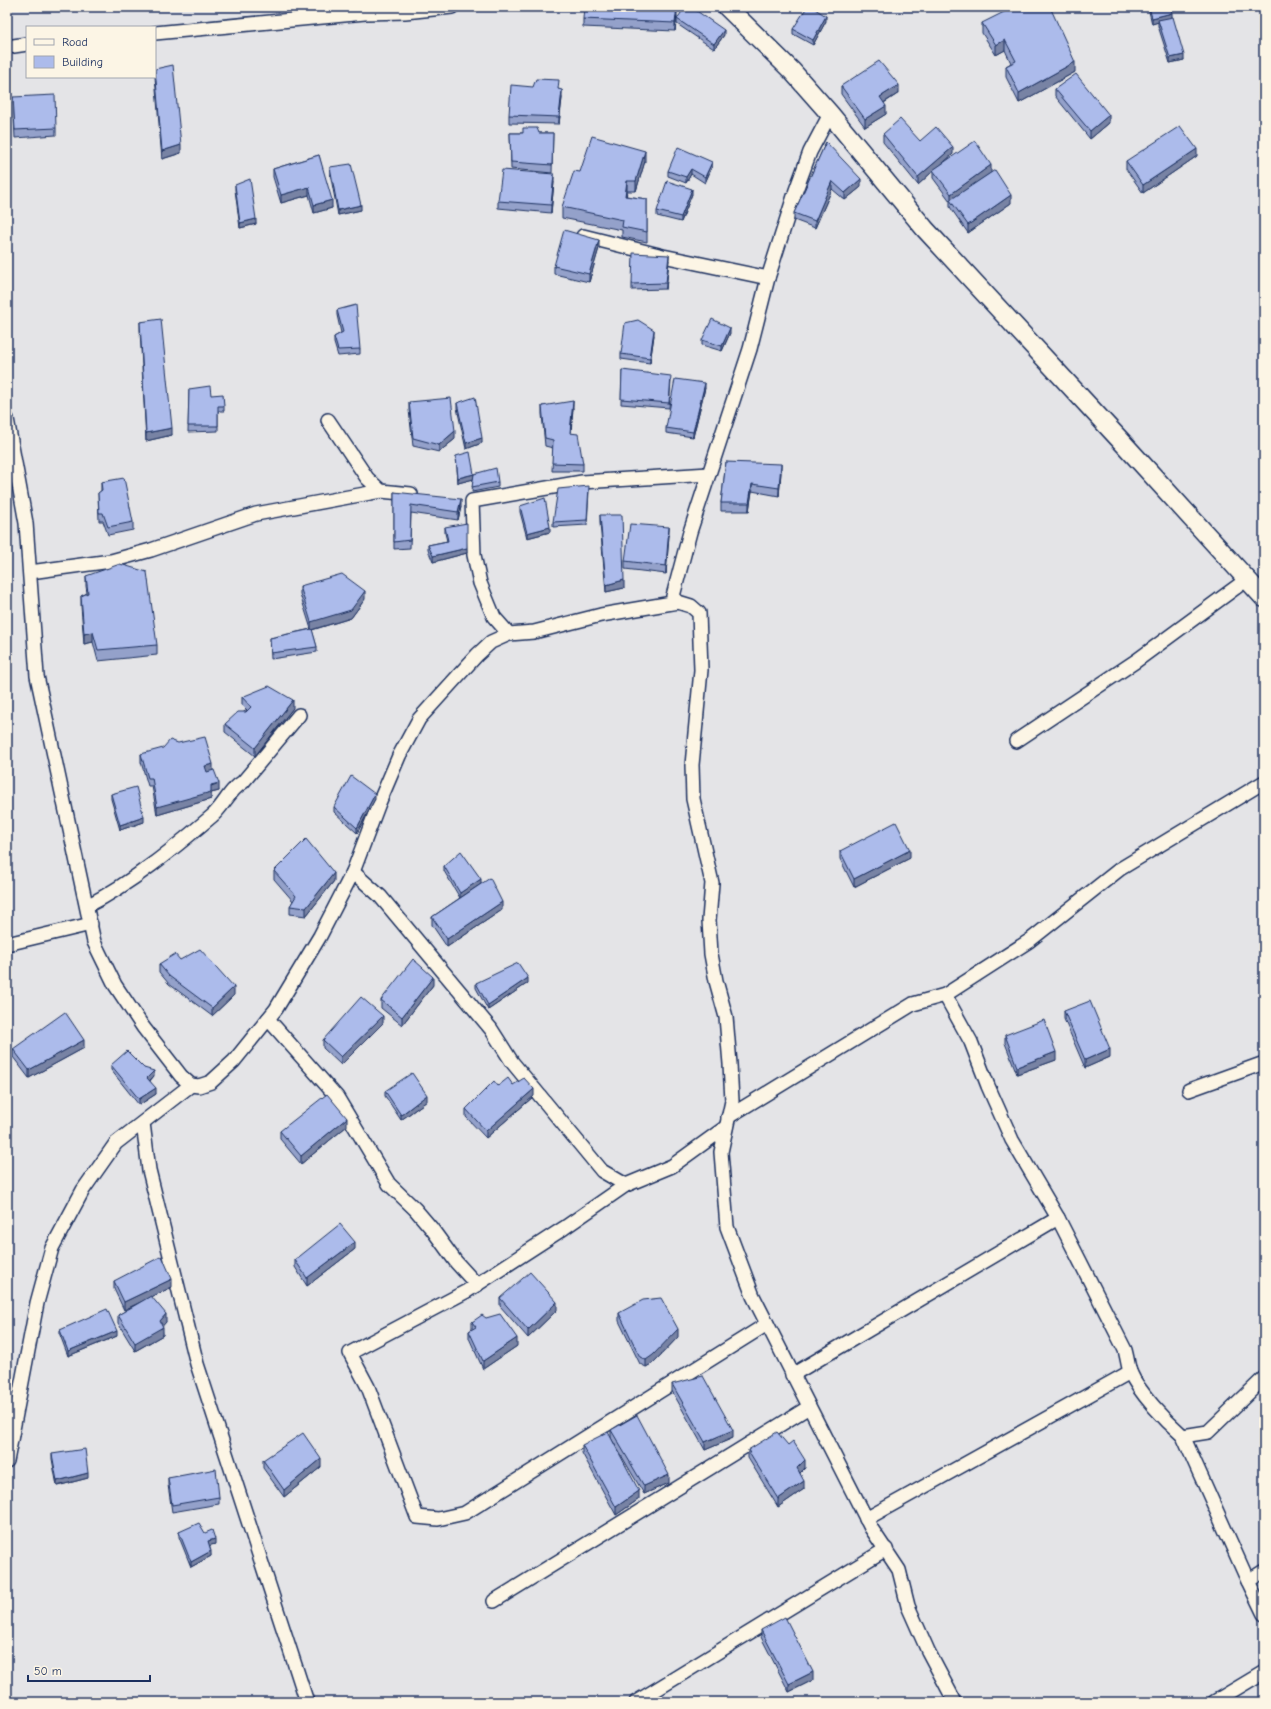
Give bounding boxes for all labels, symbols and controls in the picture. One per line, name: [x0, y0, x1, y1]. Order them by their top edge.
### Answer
legend: [26, 26, 156, 78]
text: Road: [62, 35, 88, 49]
text: Building: [62, 55, 103, 69]
scale bar: [28, 1657, 150, 1683]
text: 50 m: [34, 1664, 62, 1678]

